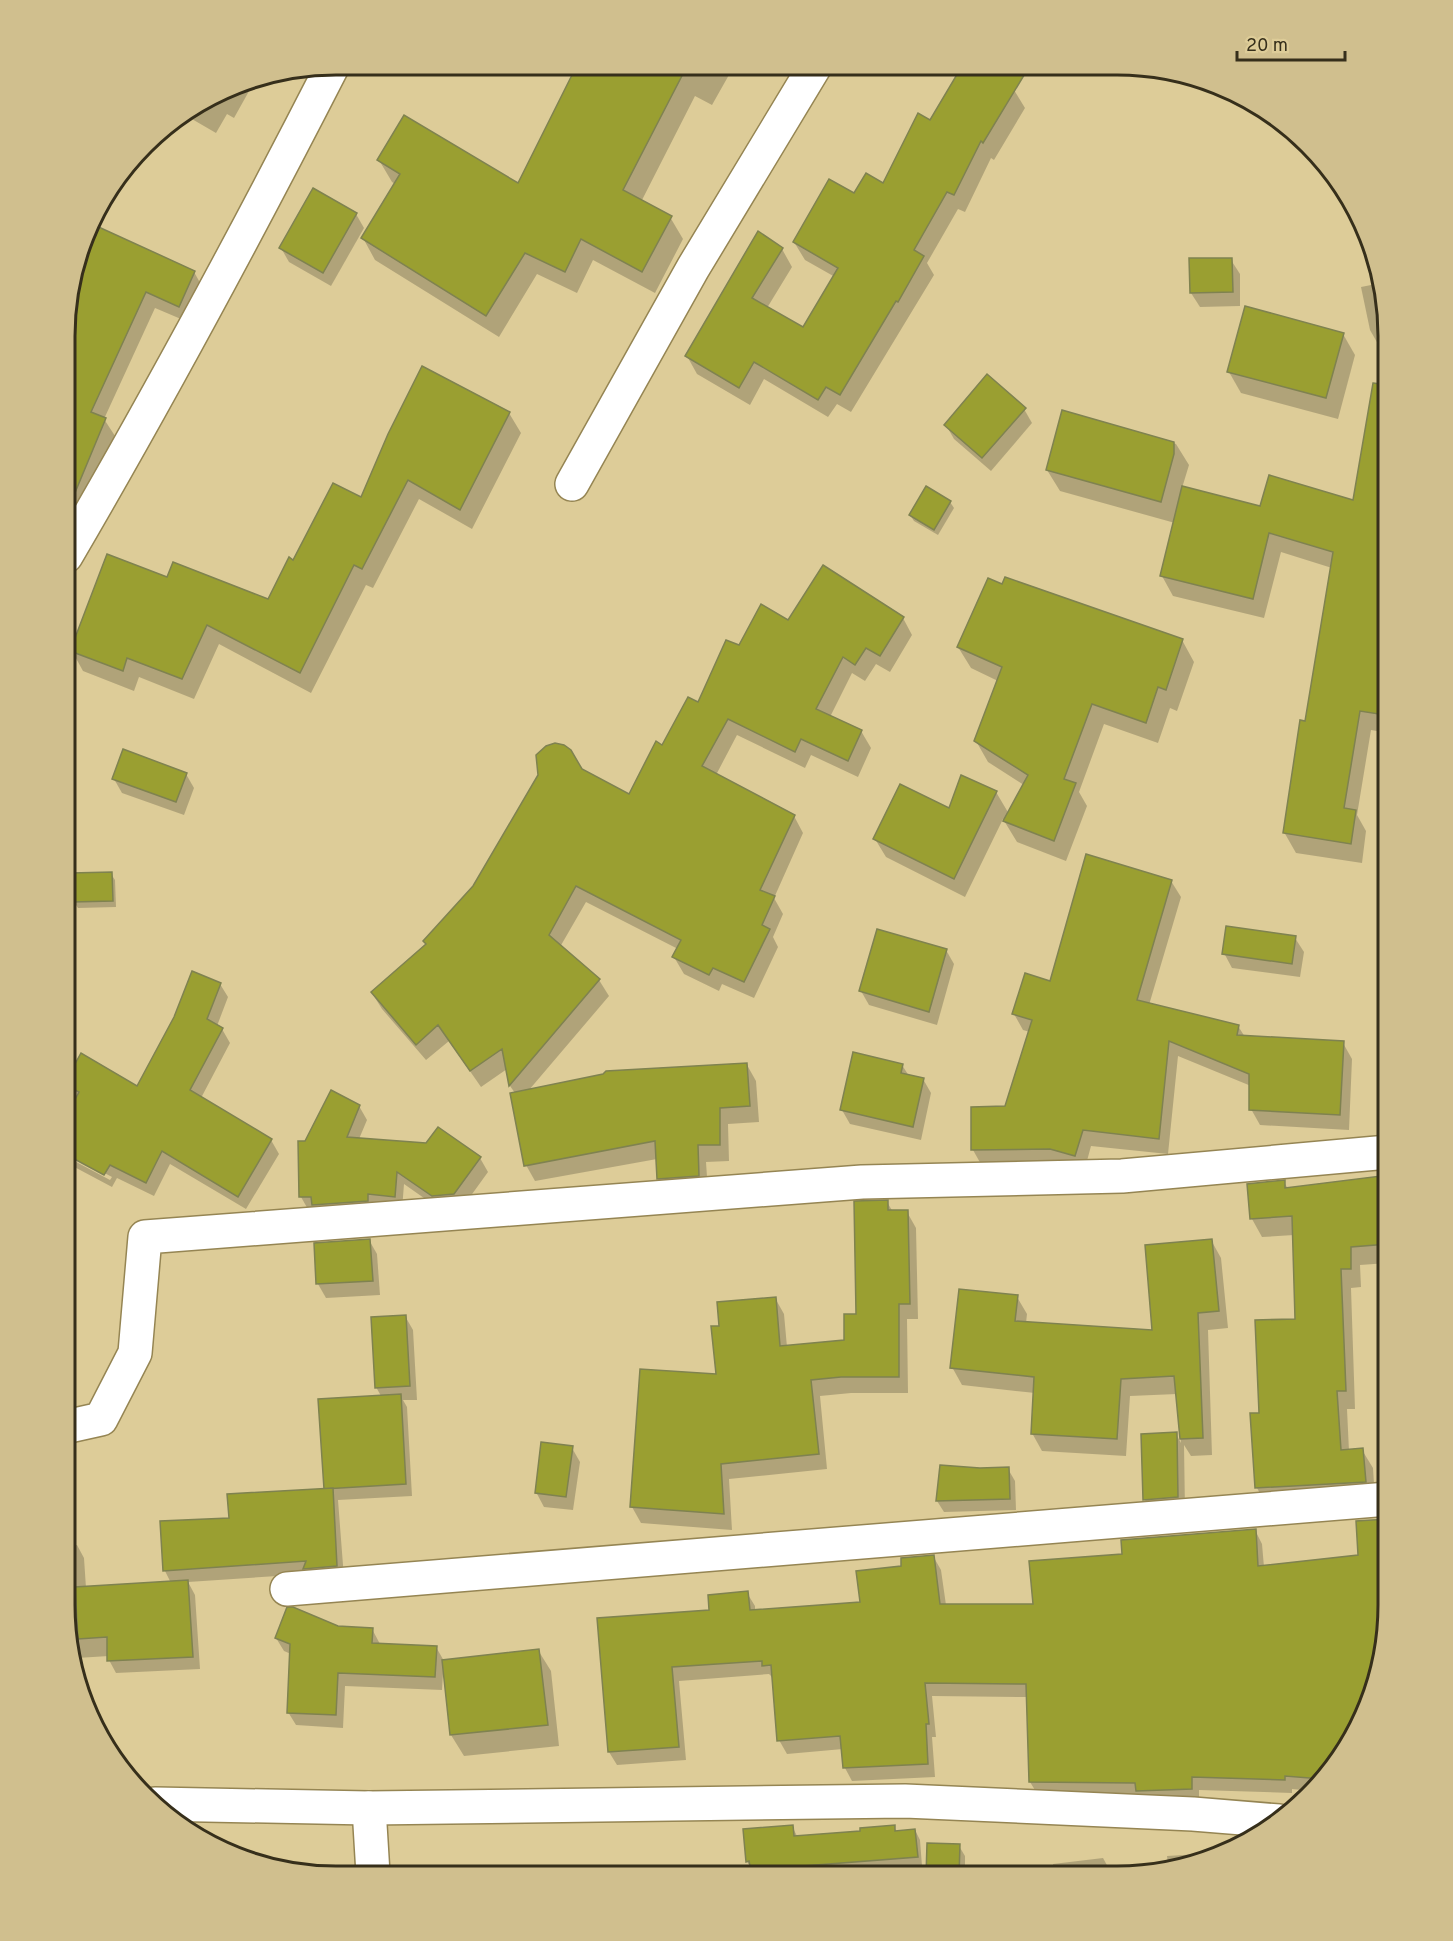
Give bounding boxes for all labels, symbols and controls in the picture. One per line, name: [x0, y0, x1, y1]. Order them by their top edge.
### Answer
scale bar: [1237, 24, 1345, 62]
text: 20 m: [1246, 35, 1288, 58]

